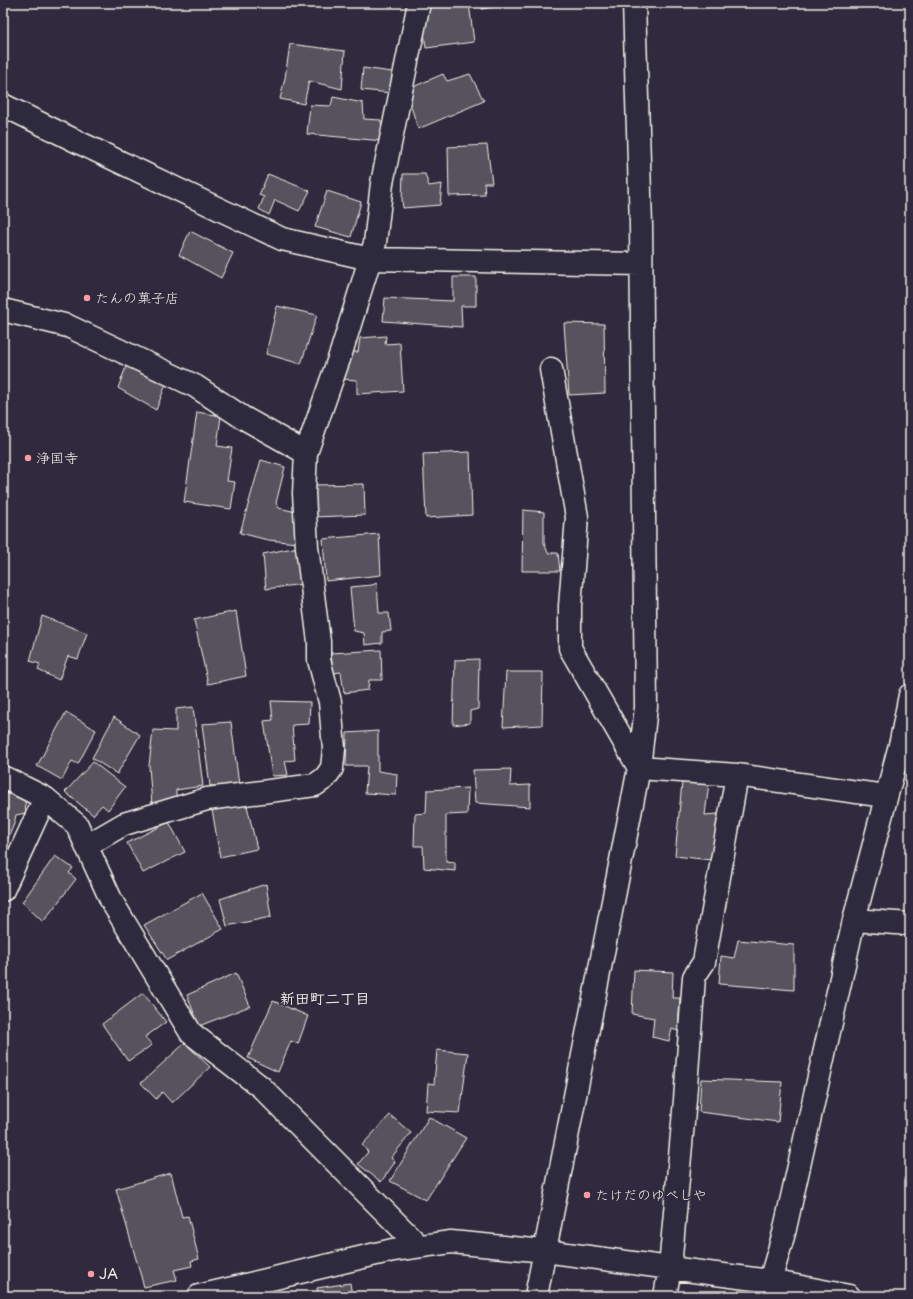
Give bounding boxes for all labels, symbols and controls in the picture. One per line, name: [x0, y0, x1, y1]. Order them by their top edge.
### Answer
place label: たんの菓子店: [95, 287, 179, 308]
marker: たんの菓子店: [82, 293, 92, 303]
place label: 浄国寺: [36, 447, 78, 468]
marker: 浄国寺: [23, 453, 33, 463]
district label: 新田町二丁目: [280, 986, 370, 1009]
place label: たけだのゆべしや: [595, 1184, 707, 1205]
marker: たけだのゆべしや: [582, 1190, 592, 1200]
place label: JA: [99, 1263, 118, 1284]
marker: JA: [86, 1269, 96, 1279]

